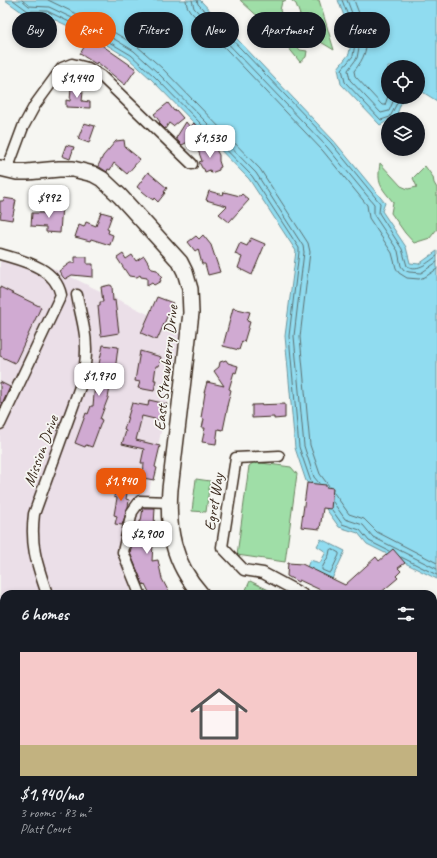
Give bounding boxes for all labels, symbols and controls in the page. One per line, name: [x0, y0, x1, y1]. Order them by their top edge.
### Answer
chip: Buy: [12, 12, 57, 48]
chip: Rent: [65, 12, 116, 48]
chip: Filters: [124, 12, 183, 48]
chip: New: [191, 12, 239, 48]
chip: Apartment: [247, 12, 326, 48]
chip: House: [334, 12, 390, 48]
map controls: [381, 60, 425, 156]
button: locate: [381, 60, 425, 104]
pin: $1,440: [44, 65, 110, 99]
text: $1,440: [61, 70, 93, 86]
button: layers: [381, 112, 425, 156]
pin: $1,530: [177, 125, 243, 159]
text: $1,530: [194, 130, 226, 146]
pin: $992: [25, 185, 73, 219]
text: $992: [37, 190, 61, 206]
street label: East Strawberry Drive: [149, 303, 183, 432]
pin: $1,970: [66, 363, 132, 397]
text: $1,970: [83, 368, 115, 384]
street label: Mission Drive: [19, 411, 64, 489]
pin: $1,940: [88, 468, 154, 502]
street label: Egret Way: [200, 470, 229, 532]
text: $1,940: [105, 473, 137, 489]
pin: $2,900: [114, 521, 180, 555]
text: $2,900: [131, 526, 163, 542]
icon: filters: [395, 603, 417, 625]
text: 6 homes: [20, 604, 68, 625]
icon: home: [183, 678, 255, 750]
text: $1,940/mo: [20, 784, 83, 805]
text: 3 rooms · 83 m²: [20, 805, 90, 821]
text: Platt Court: [20, 821, 70, 837]

